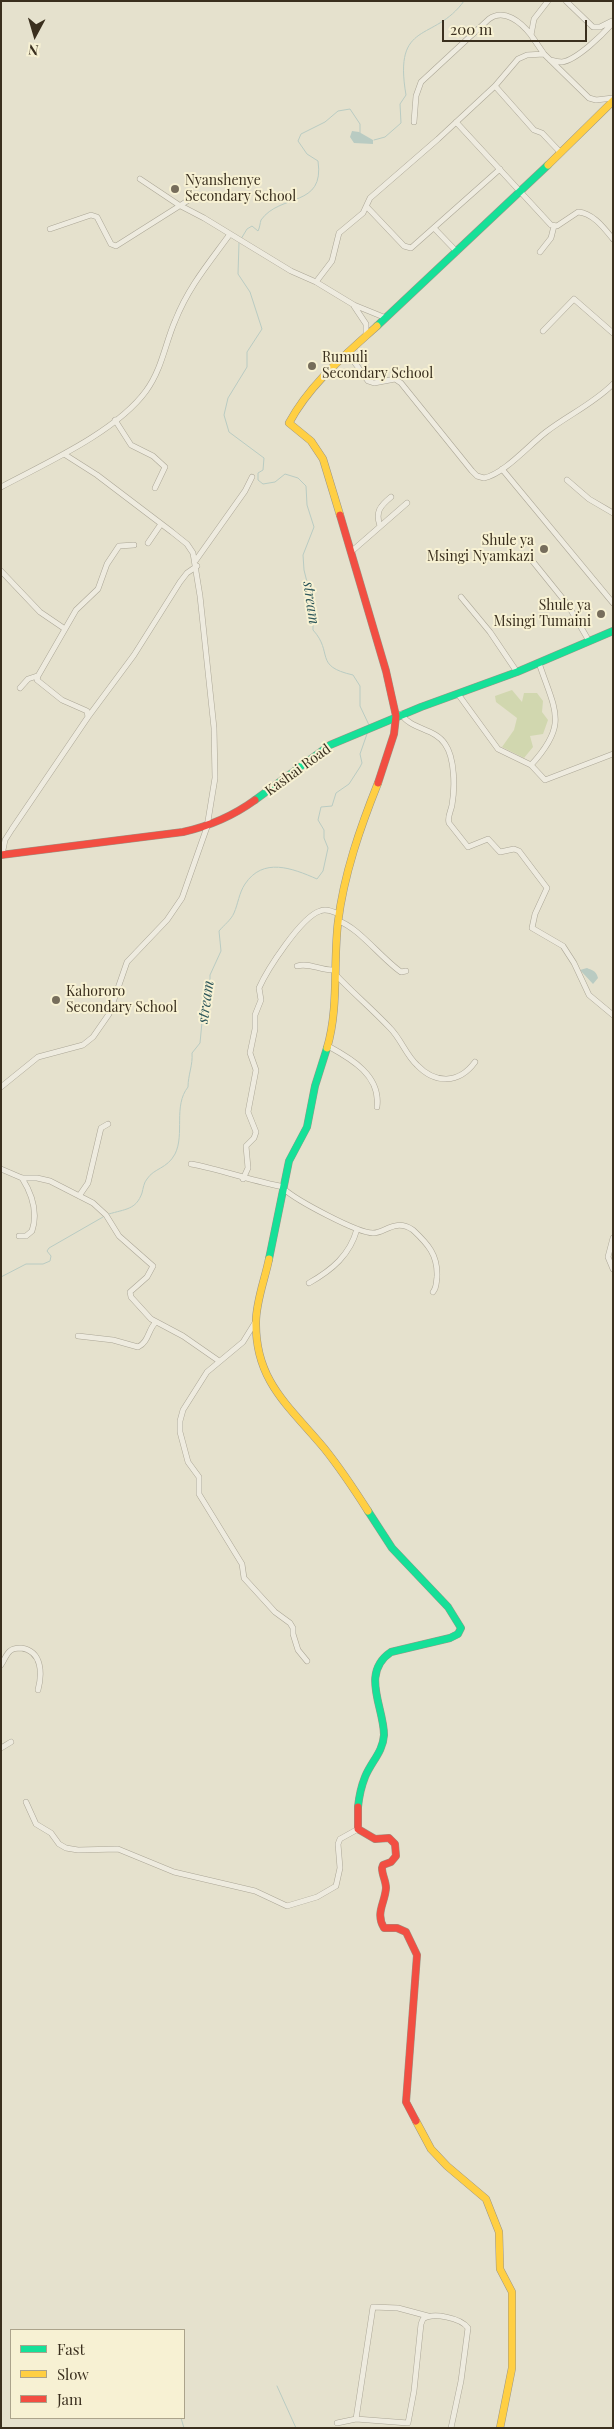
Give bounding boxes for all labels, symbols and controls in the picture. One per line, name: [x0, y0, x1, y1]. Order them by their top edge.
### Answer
north arrow: [10, 10, 60, 60]
scale bar: [444, 10, 589, 42]
text: 200 m: [450, 19, 492, 39]
text: N: [27, 40, 39, 60]
place label: Nyanshenye Secondary School: [185, 173, 296, 206]
marker: Nyanshenye Secondary School: [169, 183, 181, 195]
place label: Rumuli Secondary School: [322, 350, 433, 382]
marker: Rumuli Secondary School: [306, 360, 318, 372]
place label: Shule ya Msingi Nyamkazi: [427, 533, 534, 566]
marker: Shule ya Msingi Nyamkazi: [538, 543, 550, 555]
water label: stream: [299, 580, 323, 626]
place label: Shule ya Msingi Tumaini: [494, 598, 591, 630]
marker: Shule ya Msingi Tumaini: [595, 608, 607, 620]
street label: Kashai Road: [262, 741, 334, 799]
water label: stream: [194, 979, 218, 1025]
place label: Kahororo Secondary School: [66, 984, 177, 1016]
marker: Kahororo Secondary School: [50, 994, 62, 1006]
legend: [10, 2329, 185, 2419]
text: Fast: [57, 2339, 85, 2359]
text: Slow: [57, 2364, 89, 2384]
text: Jam: [57, 2389, 82, 2409]

